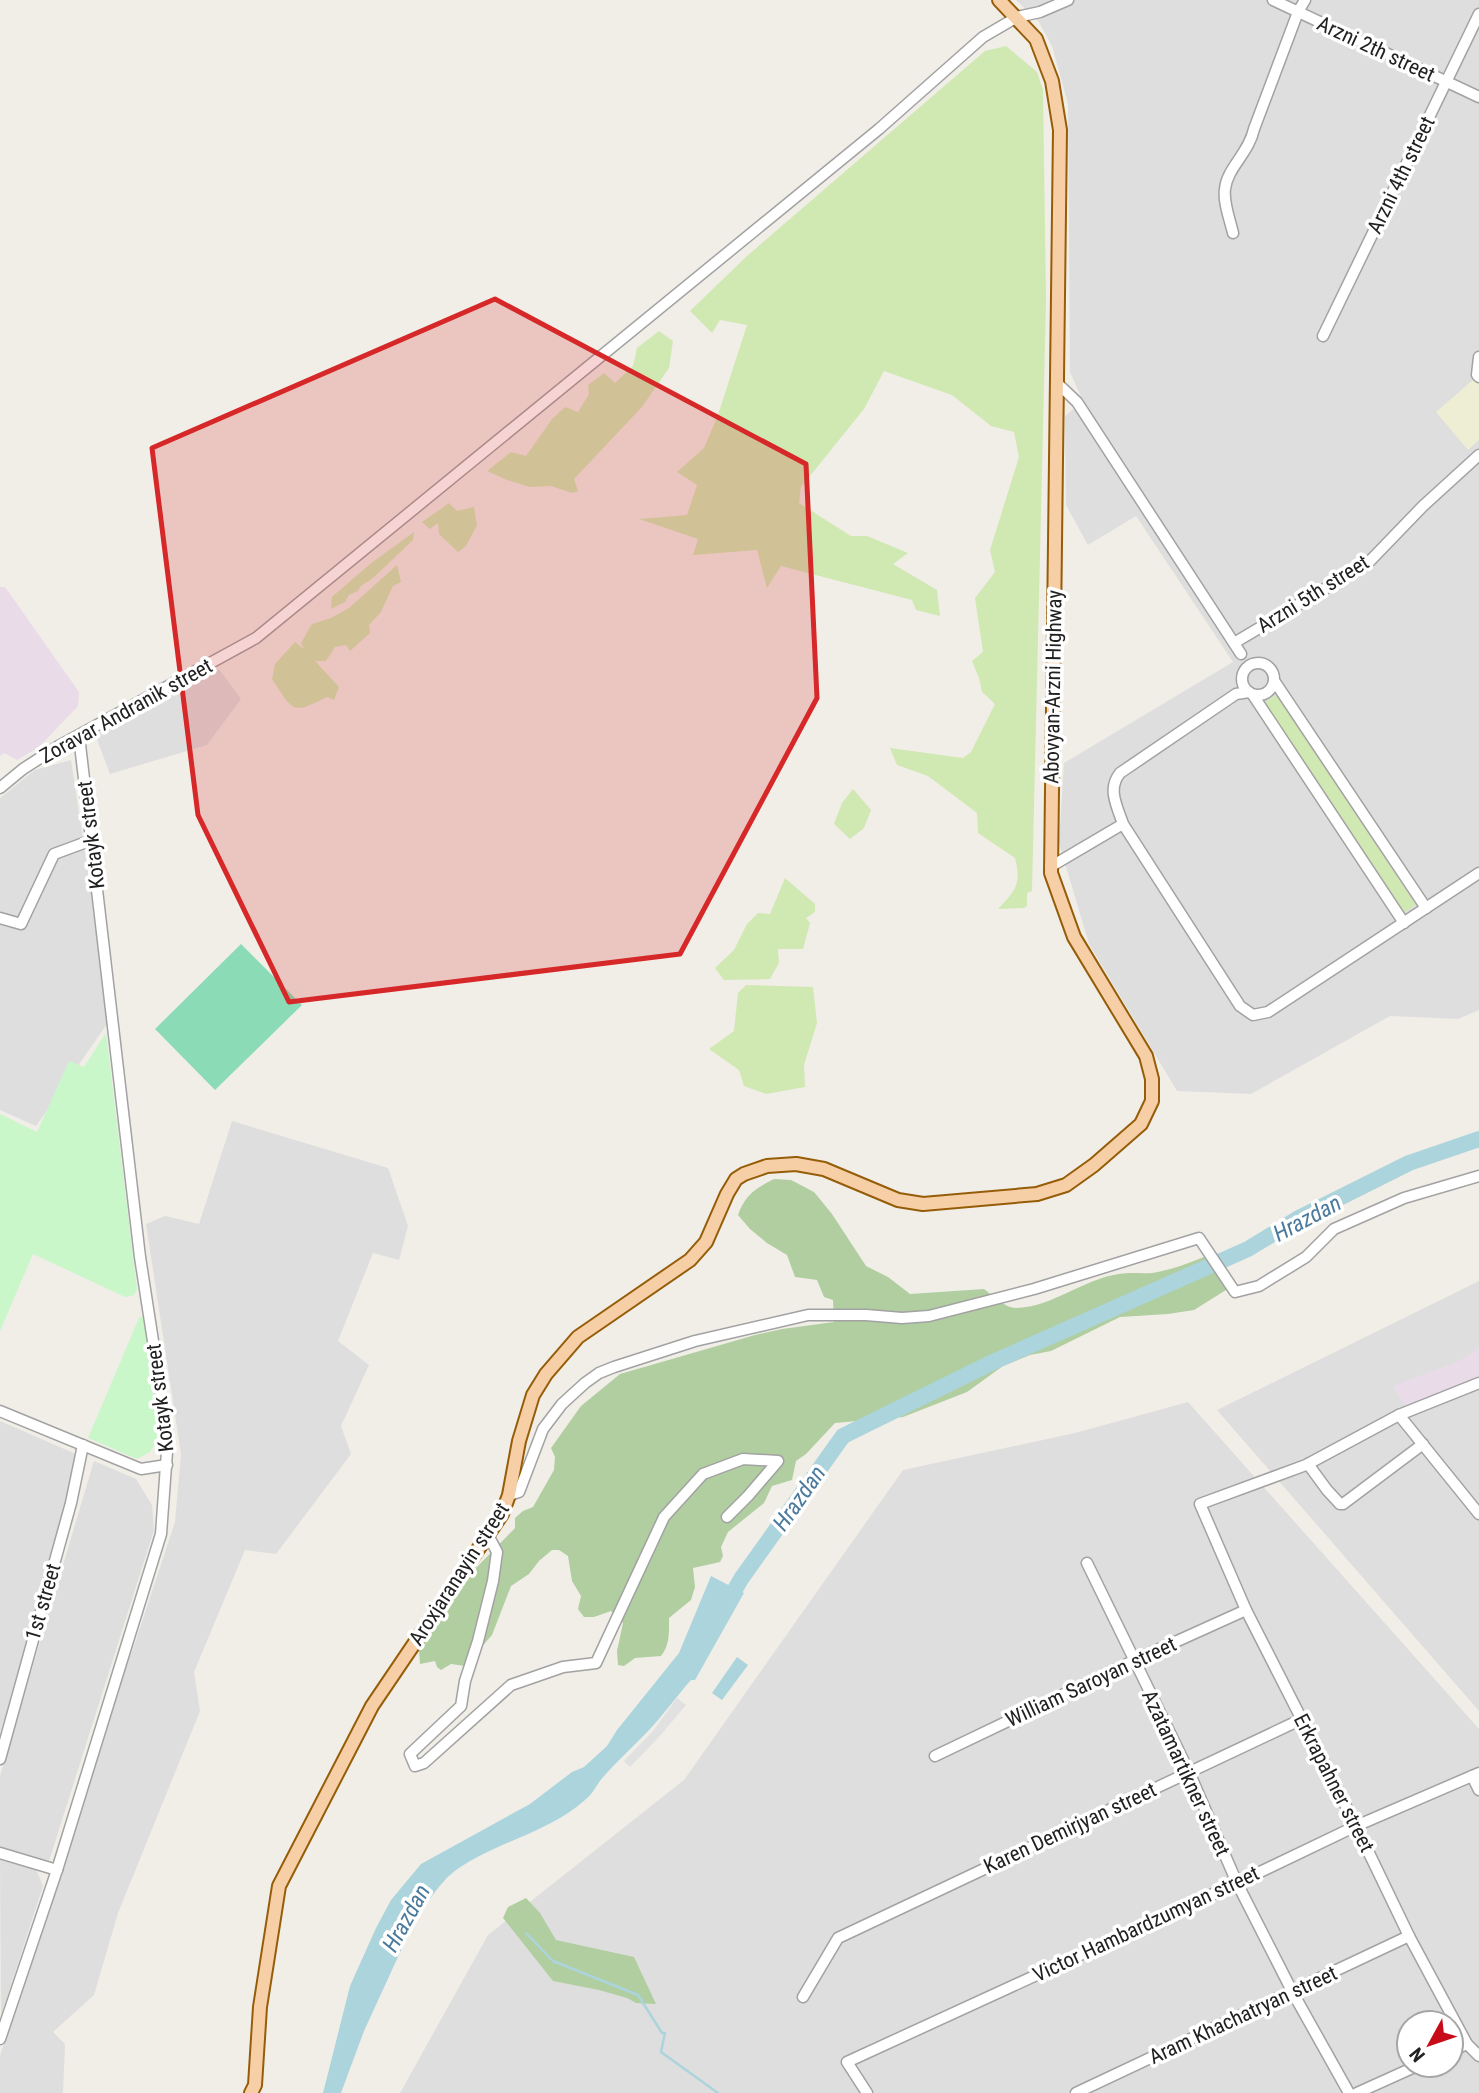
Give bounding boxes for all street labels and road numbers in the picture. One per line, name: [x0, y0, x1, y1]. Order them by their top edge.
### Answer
street label: Arzni 2th street: [1313, 11, 1439, 87]
street label: Arzni 4th street: [1362, 113, 1440, 237]
street label: Arzni 5th street: [1253, 550, 1373, 638]
street label: Abovyan-Arzni Highway: [1039, 590, 1067, 784]
street label: Zoravar Andranik street: [36, 654, 216, 768]
street label: Kotayk street: [72, 780, 110, 890]
street label: Kotayk street: [141, 1343, 179, 1453]
street label: Aroxjaranayin street: [404, 1498, 514, 1650]
street label: 1st street: [21, 1561, 65, 1643]
street label: William Saroyan street: [1002, 1632, 1180, 1732]
street label: Azatamartikner street: [1137, 1686, 1235, 1860]
street label: Erkrapahner street: [1289, 1710, 1379, 1856]
street label: Karen Demirjyan street: [980, 1777, 1160, 1879]
street label: Victor Hambardzumyan street: [1029, 1861, 1263, 1987]
street label: Aram Khachatryan street: [1145, 1961, 1341, 2069]

